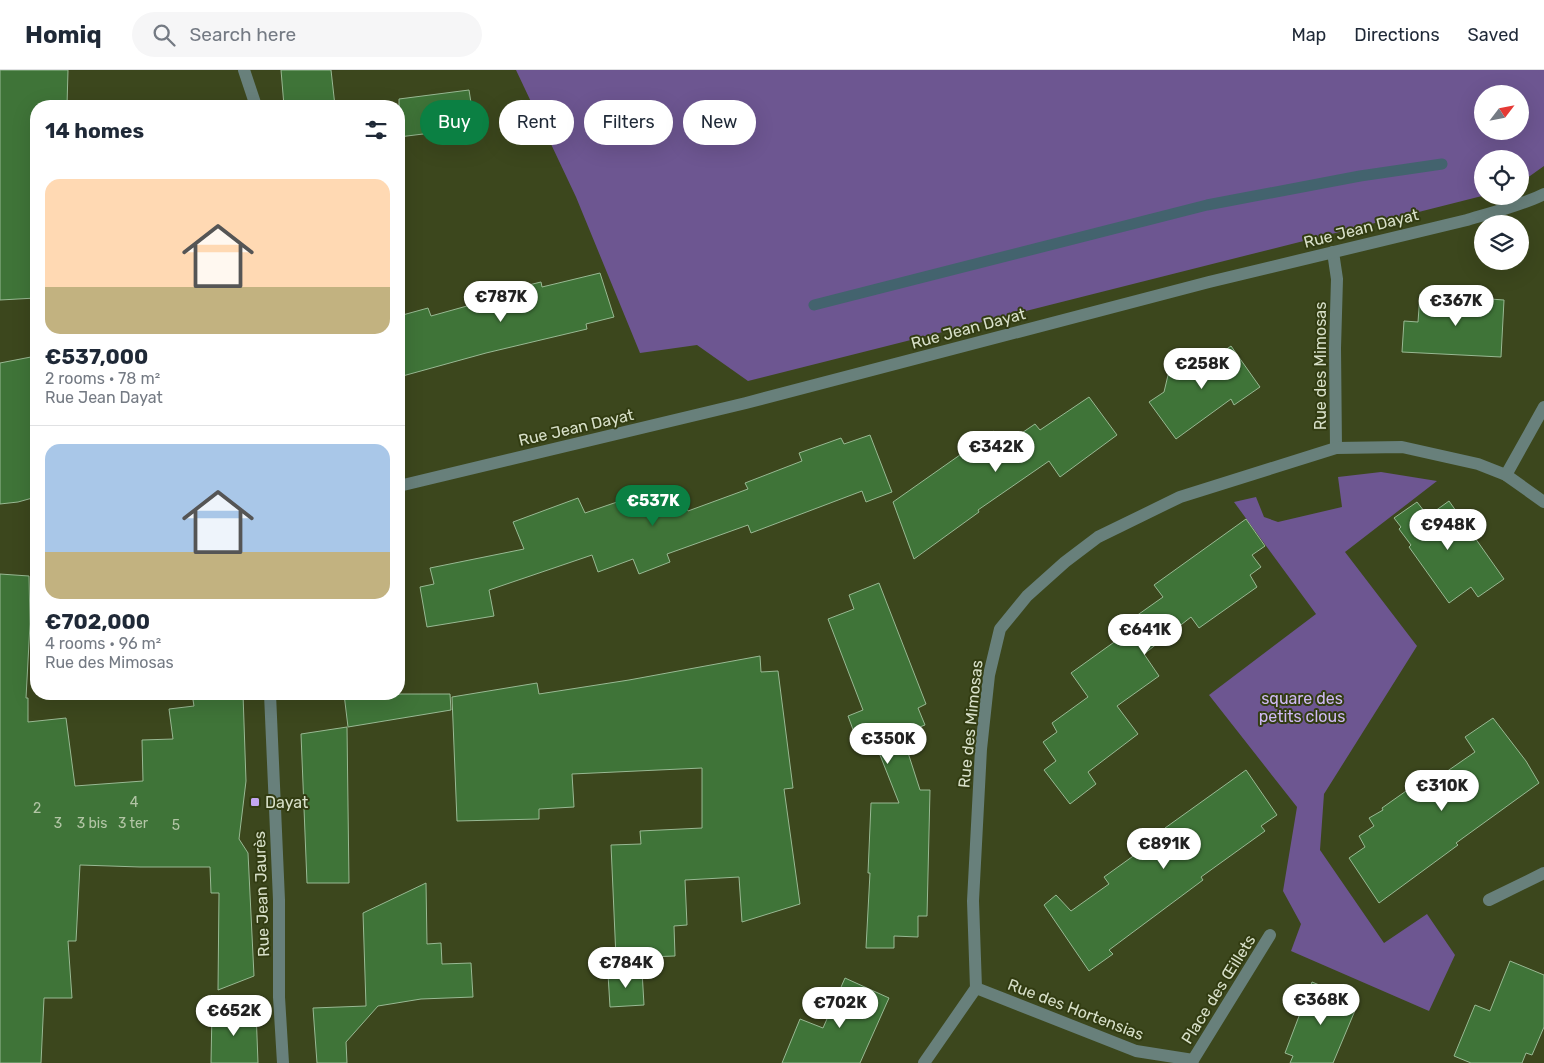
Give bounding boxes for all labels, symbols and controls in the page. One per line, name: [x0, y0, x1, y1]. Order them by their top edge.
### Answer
search box: [132, 12, 482, 57]
text: Homiq: [25, 21, 102, 49]
icon: search: [150, 21, 178, 49]
text: Search here: [190, 23, 296, 46]
text: Map: [1291, 24, 1326, 46]
text: Directions: [1354, 24, 1440, 46]
text: Saved: [1468, 24, 1519, 46]
north arrow: [1474, 85, 1529, 140]
map controls: [1474, 85, 1529, 270]
chip: Buy: [420, 100, 489, 145]
chip: Rent: [499, 100, 574, 145]
chip: Filters: [584, 100, 673, 145]
chip: New: [683, 100, 756, 145]
icon: filters: [362, 116, 390, 144]
text: 14 homes: [45, 118, 144, 143]
button: locate: [1474, 150, 1529, 205]
street label: Rue Jean Dayat: [1302, 205, 1421, 252]
icon: home: [173, 211, 263, 301]
button: layers: [1474, 215, 1529, 270]
pin: €787K: [466, 280, 536, 323]
pin: €367K: [1421, 284, 1491, 327]
text: €787K: [475, 287, 527, 306]
text: €367K: [1430, 291, 1482, 310]
street label: Rue des Mimosas: [1311, 302, 1330, 430]
street label: Rue Jean Dayat: [909, 304, 1027, 353]
text: €537,000: [45, 344, 148, 369]
pin: €258K: [1167, 348, 1237, 390]
text: €258K: [1175, 354, 1229, 373]
text: 2 rooms · 78 m²: [45, 369, 160, 388]
text: Rue Jean Dayat: [45, 388, 163, 407]
street label: Rue Jean Dayat: [517, 405, 636, 450]
pin: €342K: [961, 430, 1031, 473]
text: €342K: [968, 437, 1024, 456]
icon: home: [173, 477, 263, 567]
pin: €537K: [618, 484, 688, 527]
text: €537K: [626, 491, 680, 510]
pin: €948K: [1413, 508, 1483, 551]
text: €948K: [1420, 515, 1476, 534]
text: €702,000: [45, 609, 150, 634]
pin: €641K: [1110, 614, 1180, 656]
text: €641K: [1119, 620, 1171, 639]
text: 4 rooms · 96 m²: [45, 634, 161, 653]
text: Rue des Mimosas: [45, 653, 174, 672]
street label: Rue des Mimosas: [954, 659, 987, 789]
park label: square des petits clous: [1259, 689, 1345, 726]
pin: €350K: [853, 722, 923, 765]
text: €350K: [861, 729, 915, 748]
pin: €310K: [1407, 770, 1477, 812]
text: €310K: [1416, 776, 1468, 795]
place label: Dayat: [265, 793, 308, 812]
house number: 4: [130, 794, 139, 811]
marker: Dayat: [249, 796, 261, 808]
house number: 2: [33, 800, 41, 817]
house number: 3: [54, 815, 62, 832]
house number: 3 bis: [77, 815, 107, 832]
house number: 3 ter: [118, 815, 149, 832]
house number: 5: [172, 817, 180, 834]
pin: €891K: [1129, 828, 1199, 870]
street label: Rue Jean Jaurès: [250, 831, 273, 957]
text: €891K: [1138, 834, 1190, 853]
street label: Place des Œillets: [1177, 931, 1260, 1047]
pin: €784K: [591, 946, 661, 989]
text: €784K: [599, 953, 653, 972]
street label: Rue des Hortensias: [1005, 975, 1147, 1044]
pin: €368K: [1286, 984, 1356, 1026]
pin: €702K: [805, 986, 875, 1029]
text: €368K: [1294, 990, 1348, 1009]
text: €702K: [813, 993, 867, 1012]
pin: €652K: [199, 994, 269, 1037]
text: €652K: [207, 1001, 261, 1020]

